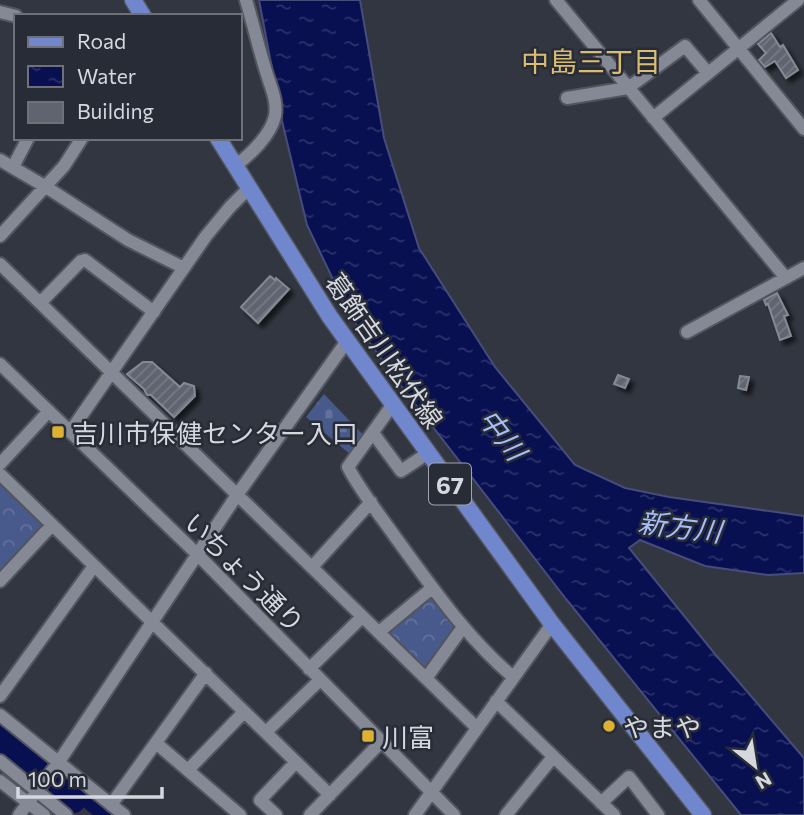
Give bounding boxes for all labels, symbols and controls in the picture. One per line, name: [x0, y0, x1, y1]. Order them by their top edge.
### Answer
legend: [14, 14, 242, 140]
text: Road: [77, 28, 126, 53]
district label: 中島三丁目: [521, 44, 661, 78]
text: Water: [77, 63, 136, 88]
text: Building: [77, 98, 154, 123]
street label: 葛飾吉川松伏線: [320, 267, 450, 433]
water label: 中川: [472, 401, 535, 469]
place label: 吉川市保健センター入口: [72, 417, 358, 448]
marker: 吉川市保健センター入口: [50, 424, 66, 440]
road number: 67: [429, 463, 471, 504]
water label: 新方川: [636, 504, 727, 548]
street label: いちょう通り: [179, 506, 311, 638]
place label: やまや: [623, 711, 701, 742]
marker: やまや: [601, 718, 617, 734]
place label: 川富: [382, 721, 434, 752]
marker: 川富: [360, 728, 376, 744]
north arrow: [720, 731, 790, 801]
scale bar: [18, 756, 161, 800]
text: 100 m: [28, 766, 87, 791]
text: N: [752, 768, 776, 795]

